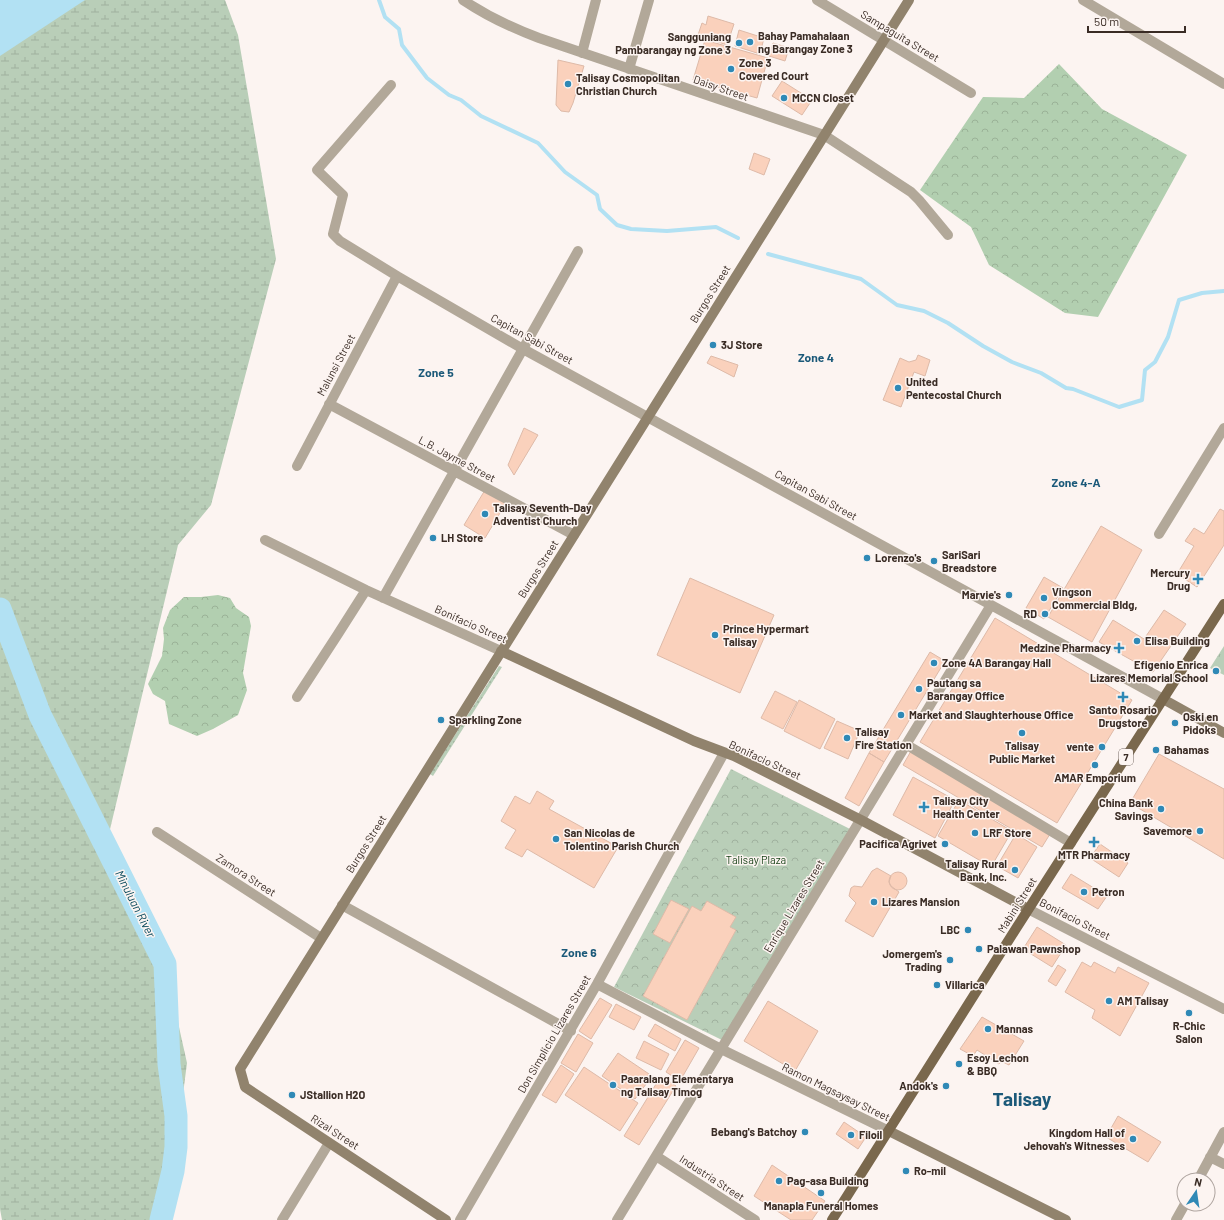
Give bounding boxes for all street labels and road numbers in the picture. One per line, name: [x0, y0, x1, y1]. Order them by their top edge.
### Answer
street label: Sampaguita Street: [859, 7, 942, 64]
street label: Daisy Street: [692, 72, 750, 103]
street label: Burgos Street: [687, 262, 733, 325]
street label: Capitan Sabi Street: [489, 311, 576, 367]
street label: Malunsi Street: [314, 332, 357, 398]
street label: L.B. Jayme Street: [416, 433, 498, 484]
street label: Capitan Sabi Street: [773, 467, 860, 523]
street label: Burgos Street: [515, 537, 561, 600]
street label: Bonifacio Street: [433, 602, 509, 645]
street label: Bonifacio Street: [727, 737, 803, 782]
road number: 7: [1119, 749, 1133, 765]
street label: Burgos Street: [343, 812, 389, 875]
street label: Zamora Street: [214, 850, 279, 899]
street label: Enrique Lizares Street: [761, 857, 827, 955]
street label: Mabini Street: [994, 874, 1039, 935]
street label: Bonifacio Street: [1038, 895, 1113, 942]
street label: Don Simplicio Lizares Street: [514, 972, 593, 1095]
street label: Ramon Magsaysay Street: [780, 1060, 892, 1123]
street label: Rizal Street: [309, 1111, 362, 1152]
street label: Industria Street: [677, 1152, 747, 1203]

